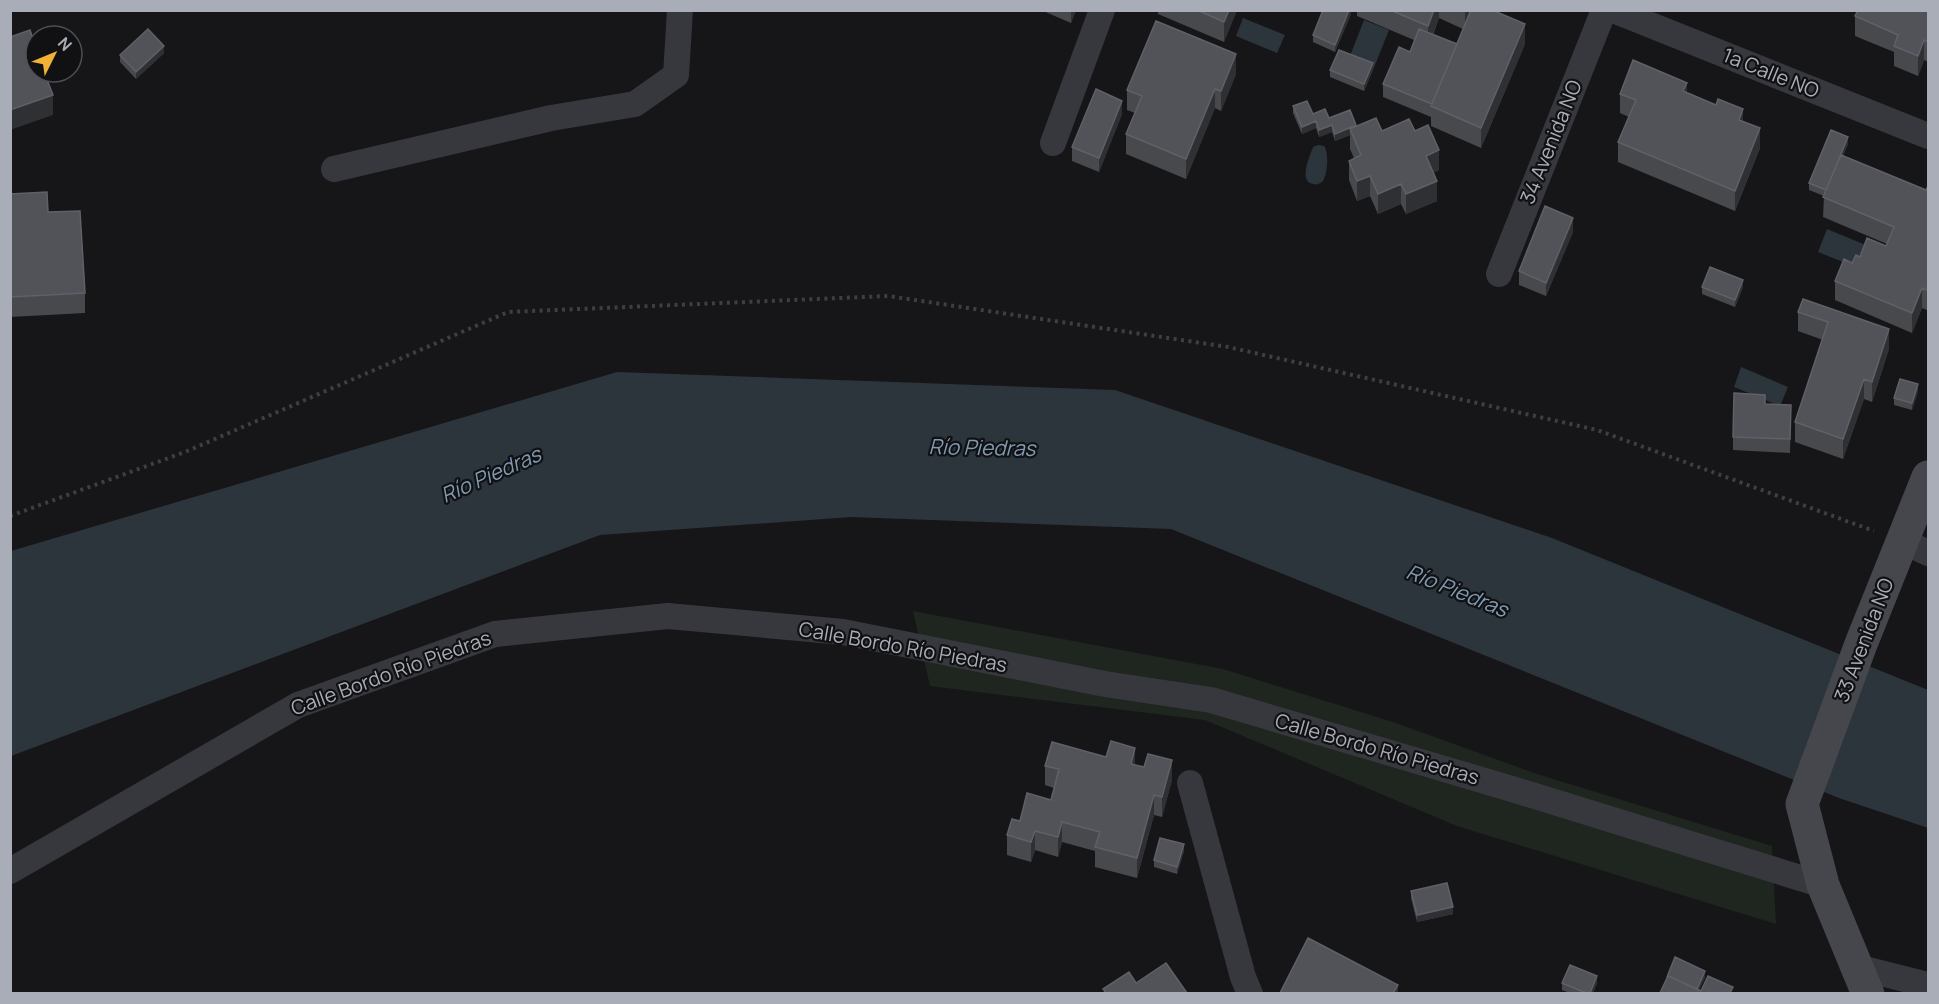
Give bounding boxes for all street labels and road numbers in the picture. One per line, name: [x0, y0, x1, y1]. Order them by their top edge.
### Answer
street label: 1a Calle NO: [1719, 41, 1823, 104]
street label: 34 Avenida NO: [1513, 76, 1588, 208]
street label: 33 Avenida NO: [1827, 574, 1900, 706]
street label: Calle Bordo Río Piedras: [797, 615, 1009, 678]
street label: Calle Bordo Río Piedras: [287, 624, 495, 721]
street label: Calle Bordo Río Piedras: [1272, 706, 1482, 791]

